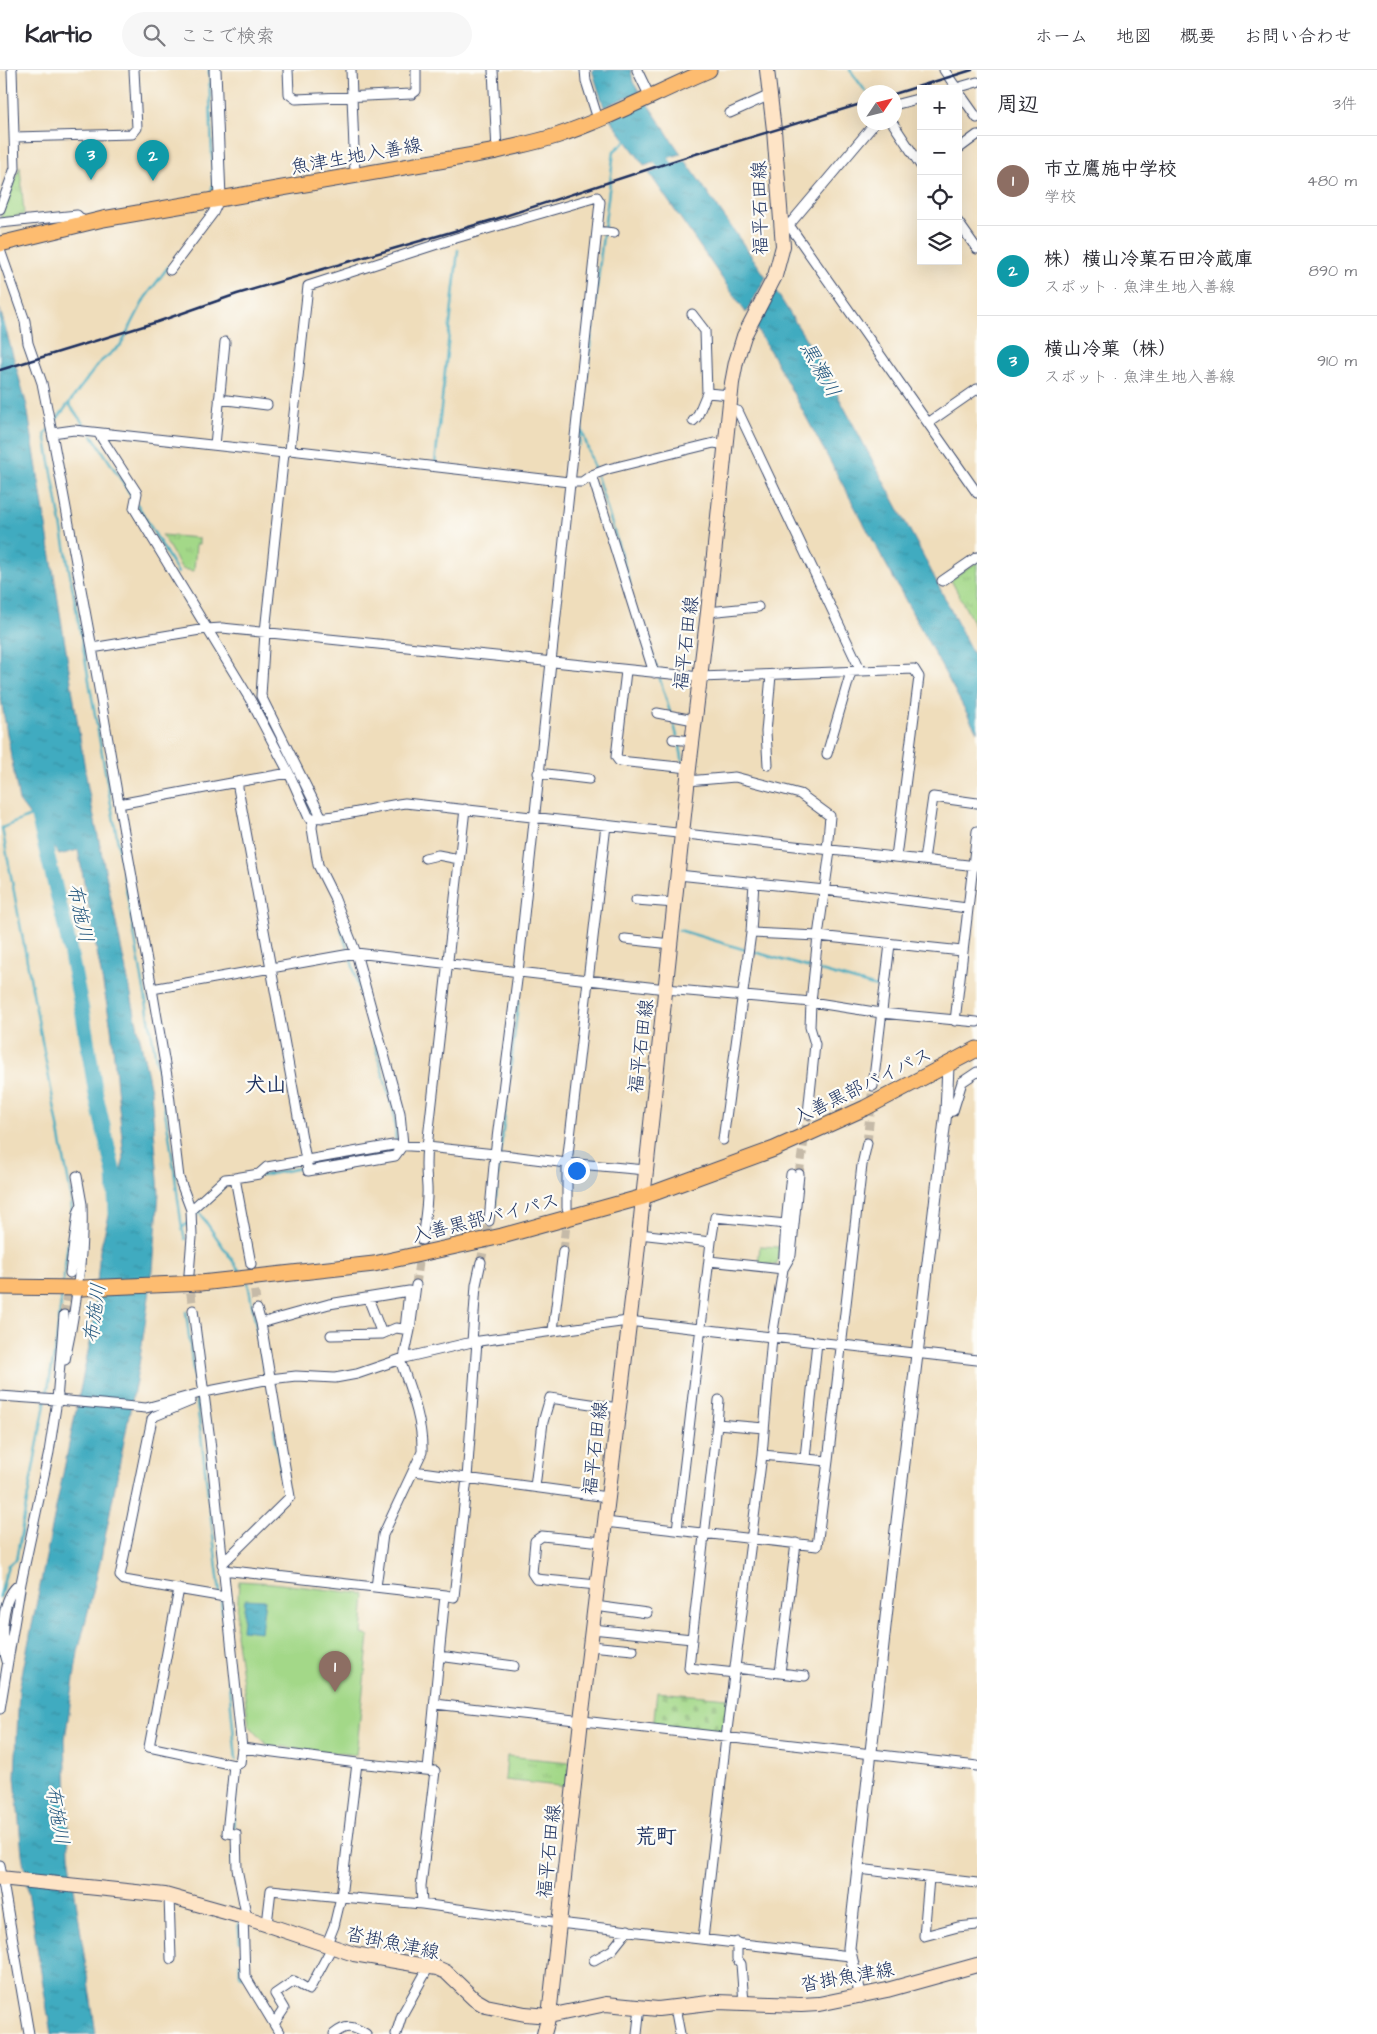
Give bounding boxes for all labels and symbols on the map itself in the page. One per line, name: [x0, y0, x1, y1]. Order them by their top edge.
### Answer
north arrow: [857, 85, 902, 130]
street label: 魚津生地入善線: [288, 132, 424, 181]
pin: 3: [75, 139, 107, 180]
pin: 2: [137, 140, 169, 181]
street label: 福平石田線: [746, 160, 775, 256]
water label: 黒瀬川: [793, 336, 847, 403]
street label: 福平石田線: [667, 594, 706, 692]
water label: 布施川: [60, 881, 100, 945]
street label: 福平石田線: [622, 997, 661, 1095]
street label: 入善黒部バイパス: [789, 1041, 937, 1132]
district label: 犬山: [245, 1070, 287, 1099]
your location: [564, 1158, 590, 1184]
street label: 入善黒部バイパス: [409, 1187, 562, 1250]
water label: 布施川: [77, 1281, 113, 1345]
street label: 福平石田線: [576, 1399, 615, 1497]
pin: 1: [319, 1651, 351, 1692]
water label: 布施川: [38, 1783, 76, 1847]
street label: 福平石田線: [531, 1802, 568, 1900]
district label: 荒町: [635, 1822, 677, 1851]
street label: 沓掛魚津線: [343, 1920, 442, 1967]
street label: 沓掛魚津線: [798, 1956, 896, 1999]

